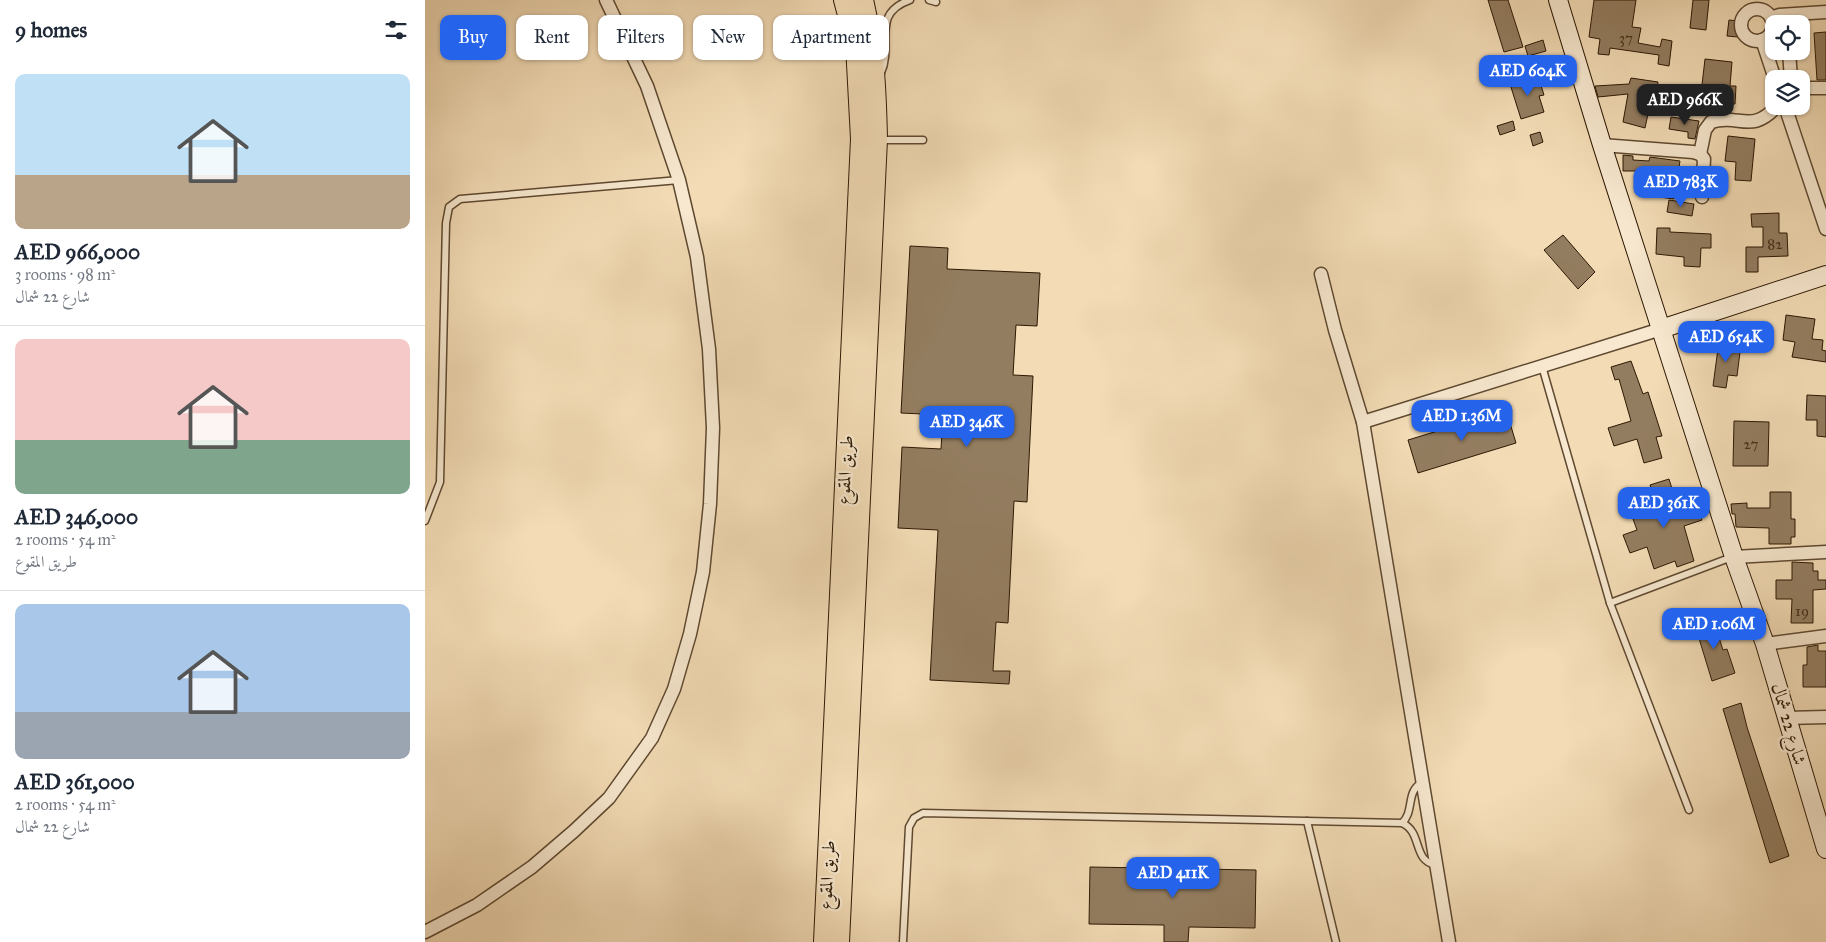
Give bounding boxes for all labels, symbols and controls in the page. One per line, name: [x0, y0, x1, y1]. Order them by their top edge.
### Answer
chip: Buy: [440, 15, 506, 60]
chip: Rent: [516, 15, 588, 60]
chip: Filters: [598, 15, 683, 60]
chip: New: [693, 15, 763, 60]
chip: Apartment: [773, 15, 889, 60]
map controls: [1765, 15, 1810, 115]
button: locate: [1765, 15, 1810, 60]
icon: filters: [382, 16, 410, 44]
text: 9 homes: [15, 17, 87, 43]
house number: 37: [1619, 29, 1633, 47]
pin: AED 604K: [1476, 54, 1580, 97]
text: AED 604K: [1490, 61, 1566, 80]
button: layers: [1765, 70, 1810, 115]
pin: AED 966K: [1633, 84, 1737, 126]
text: AED 966K: [1648, 90, 1722, 109]
icon: home: [168, 106, 258, 196]
pin: AED 783K: [1629, 166, 1733, 208]
text: AED 783K: [1644, 172, 1718, 191]
house number: 82: [1767, 235, 1783, 253]
text: AED 966,000: [15, 239, 140, 265]
text: 3 rooms · 98 m²: [15, 265, 115, 284]
text: شارع 22 شمال: [15, 287, 90, 306]
pin: AED 654K: [1674, 320, 1778, 363]
text: AED 654K: [1689, 327, 1763, 346]
icon: home: [168, 372, 258, 462]
pin: AED 1.36M: [1405, 400, 1519, 442]
pin: AED 346K: [915, 406, 1019, 448]
text: AED 1.36M: [1422, 406, 1502, 425]
text: AED 346K: [930, 412, 1004, 431]
street label: طريق المقوع: [832, 435, 862, 506]
house number: 27: [1744, 435, 1759, 453]
pin: AED 361K: [1612, 486, 1716, 529]
text: AED 361K: [1629, 493, 1699, 512]
text: AED 346,000: [15, 504, 138, 530]
text: 2 rooms · 54 m²: [15, 530, 116, 549]
text: طريق المقوع: [15, 552, 77, 571]
house number: 19: [1795, 602, 1809, 620]
pin: AED 1.06M: [1657, 608, 1771, 650]
text: AED 1.06M: [1673, 614, 1755, 633]
icon: home: [168, 637, 258, 727]
street label: شارع 22 شمال: [1763, 680, 1811, 769]
text: AED 361,000: [15, 769, 135, 795]
text: 2 rooms · 54 m²: [15, 795, 116, 814]
text: شارع 22 شمال: [15, 817, 90, 836]
street label: طريق المقوع: [814, 840, 844, 911]
pin: AED 411K: [1121, 856, 1225, 899]
text: AED 411K: [1137, 863, 1209, 882]

